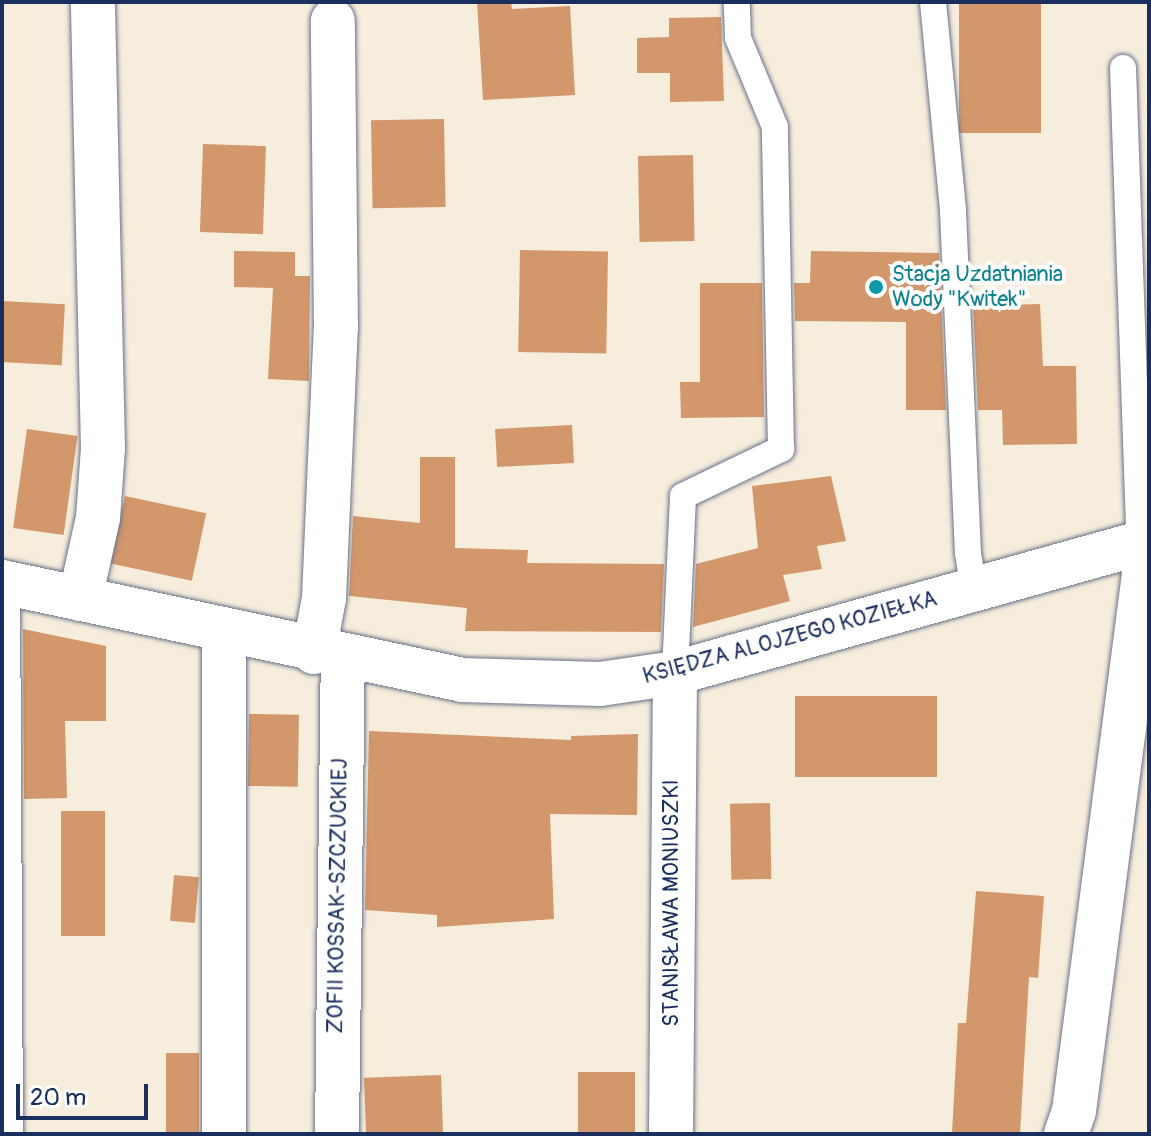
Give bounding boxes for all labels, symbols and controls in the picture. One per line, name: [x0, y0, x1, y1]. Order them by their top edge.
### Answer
place label: Stacja Uzdatniania Wody "Kwitek": [892, 261, 1063, 312]
marker: Stacja Uzdatniania Wody "Kwitek": [867, 278, 885, 296]
street label: KSIĘDZA ALOJZEGO KOZIEŁKA: [640, 586, 940, 690]
street label: ZOFII KOSSAK-SZCZUCKIEJ: [322, 758, 354, 1034]
street label: STANISŁAWA MONIUSZKI: [659, 779, 685, 1027]
scale bar: [20, 1068, 152, 1118]
text: 20 m: [30, 1083, 86, 1112]

